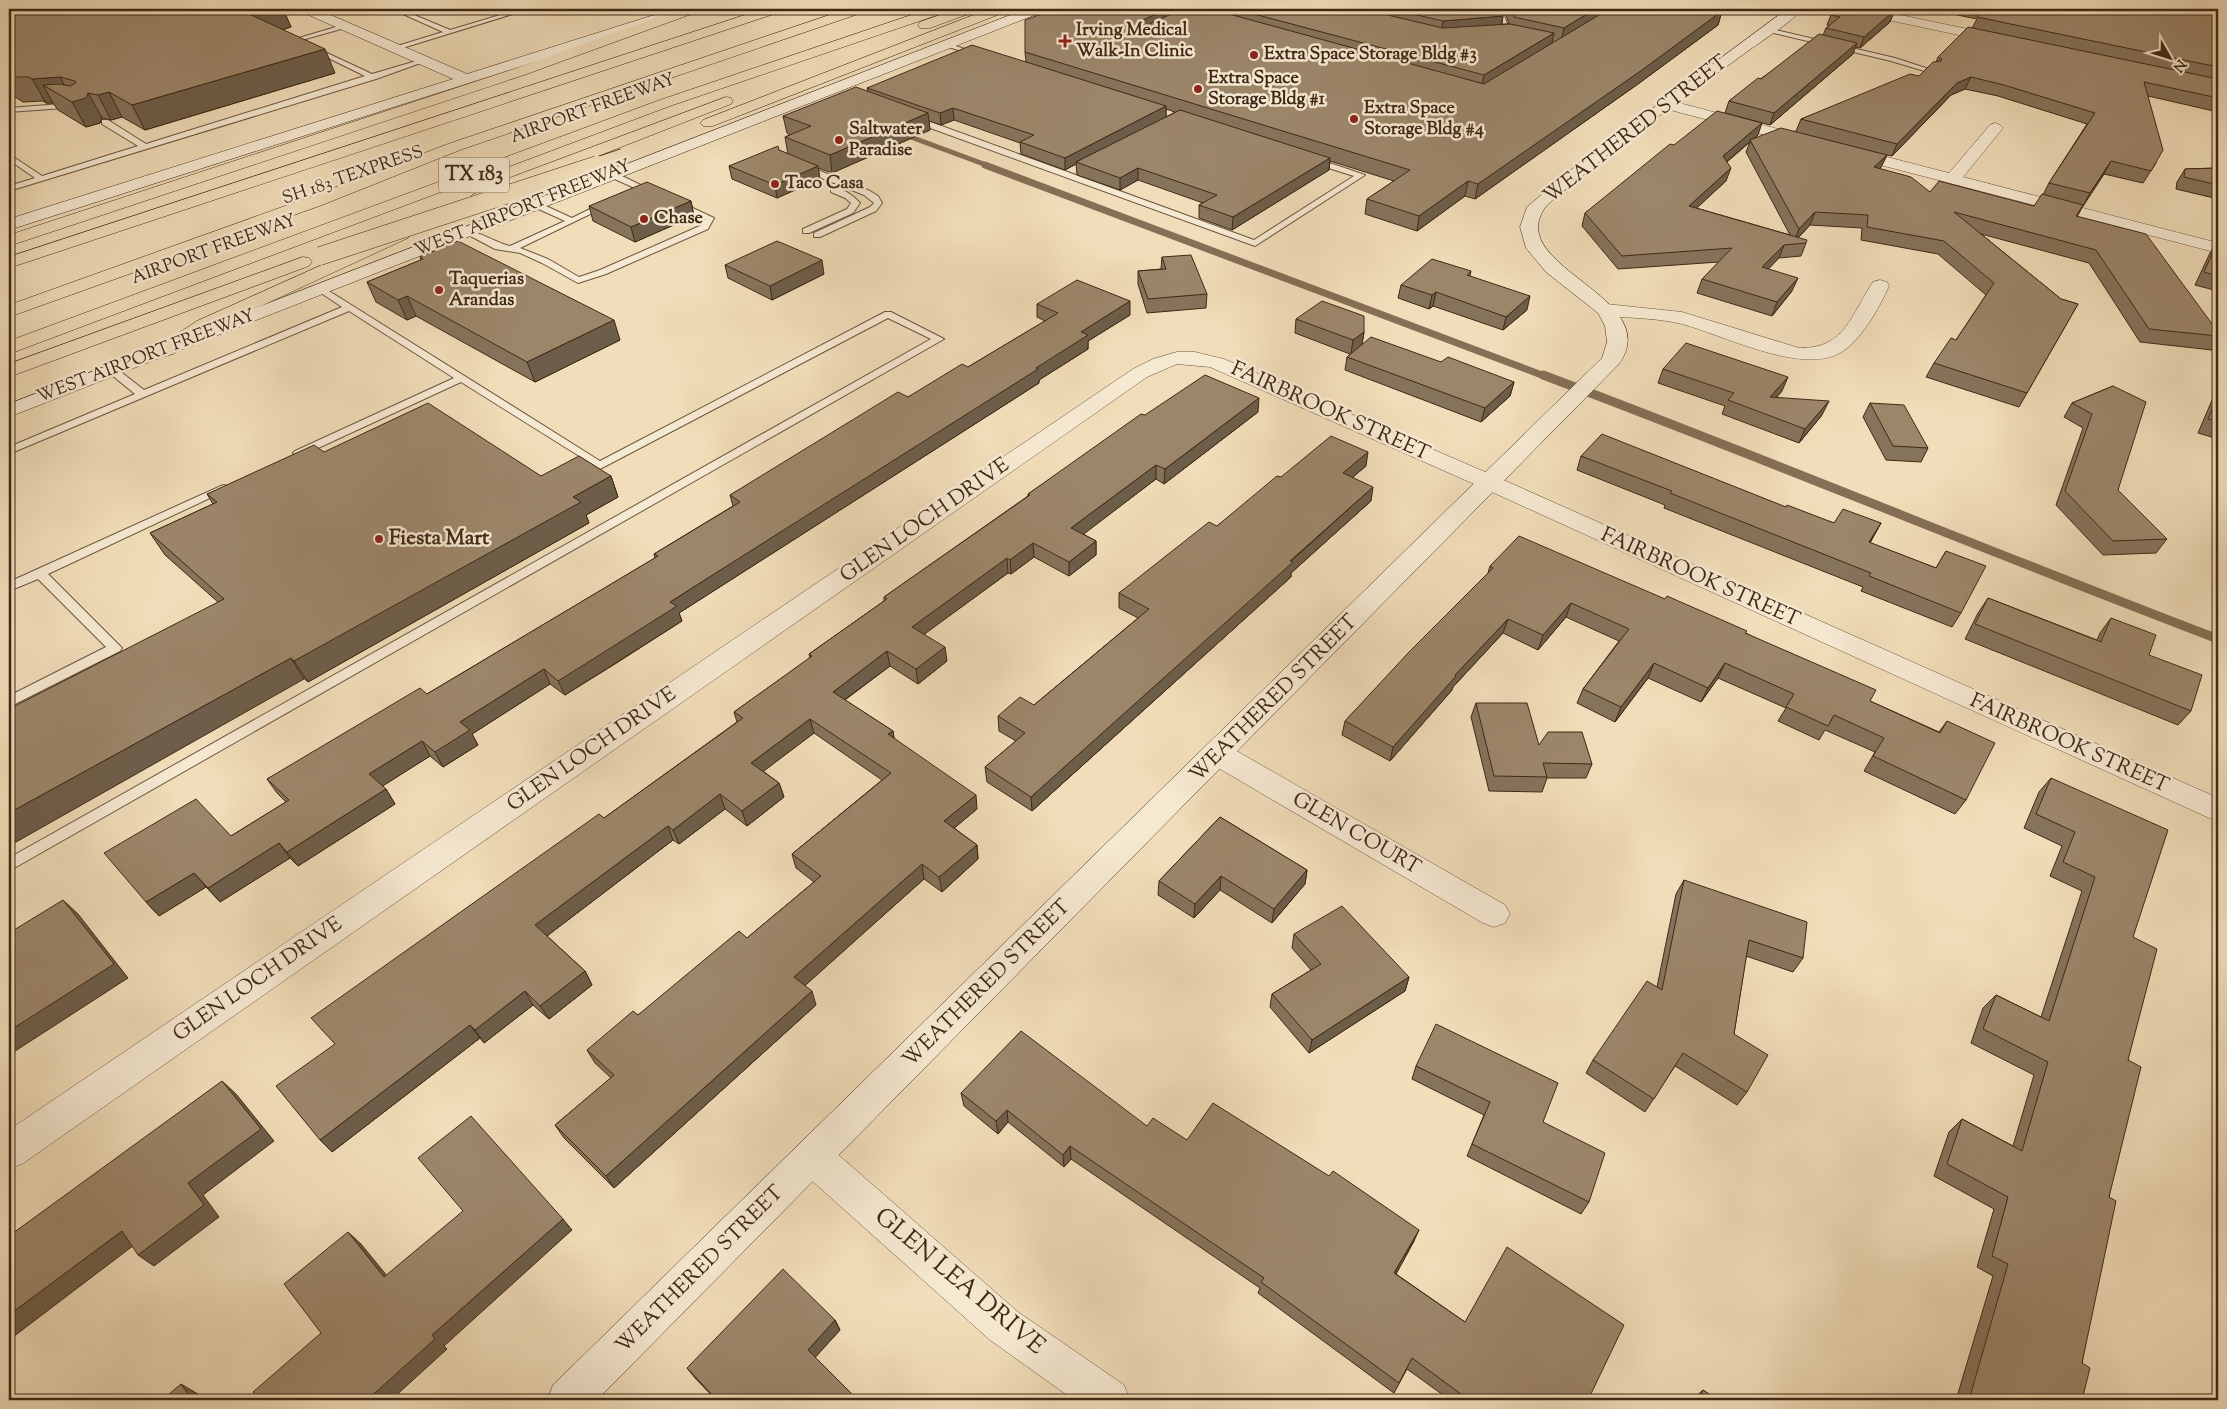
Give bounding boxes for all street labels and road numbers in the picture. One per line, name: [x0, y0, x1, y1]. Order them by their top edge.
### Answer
street label: WEATHERED STREET: [1537, 48, 1735, 212]
street label: AIRPORT FREEWAY: [507, 67, 679, 151]
street label: SH 183 TEXPRESS: [279, 140, 427, 212]
street label: WEST AIRPORT FREEWAY: [411, 153, 635, 264]
road number: TX 183: [439, 158, 509, 192]
street label: AIRPORT FREEWAY: [128, 208, 300, 292]
street label: WEST AIRPORT FREEWAY: [33, 303, 259, 411]
street label: FAIRBROOK STREET: [1226, 355, 1435, 470]
street label: GLEN LOCH DRIVE: [834, 451, 1016, 591]
street label: FAIRBROOK STREET: [1596, 521, 1805, 636]
street label: WEATHERED STREET: [1183, 608, 1365, 790]
street label: GLEN LOCH DRIVE: [501, 680, 683, 820]
street label: FAIRBROOK STREET: [1965, 687, 2174, 802]
street label: GLEN COURT: [1286, 785, 1426, 883]
street label: WEATHERED STREET: [896, 893, 1078, 1075]
street label: GLEN LOCH DRIVE: [167, 910, 349, 1050]
street label: WEATHERED STREET: [609, 1179, 791, 1361]
street label: GLEN LEA DRIVE: [866, 1200, 1052, 1364]

